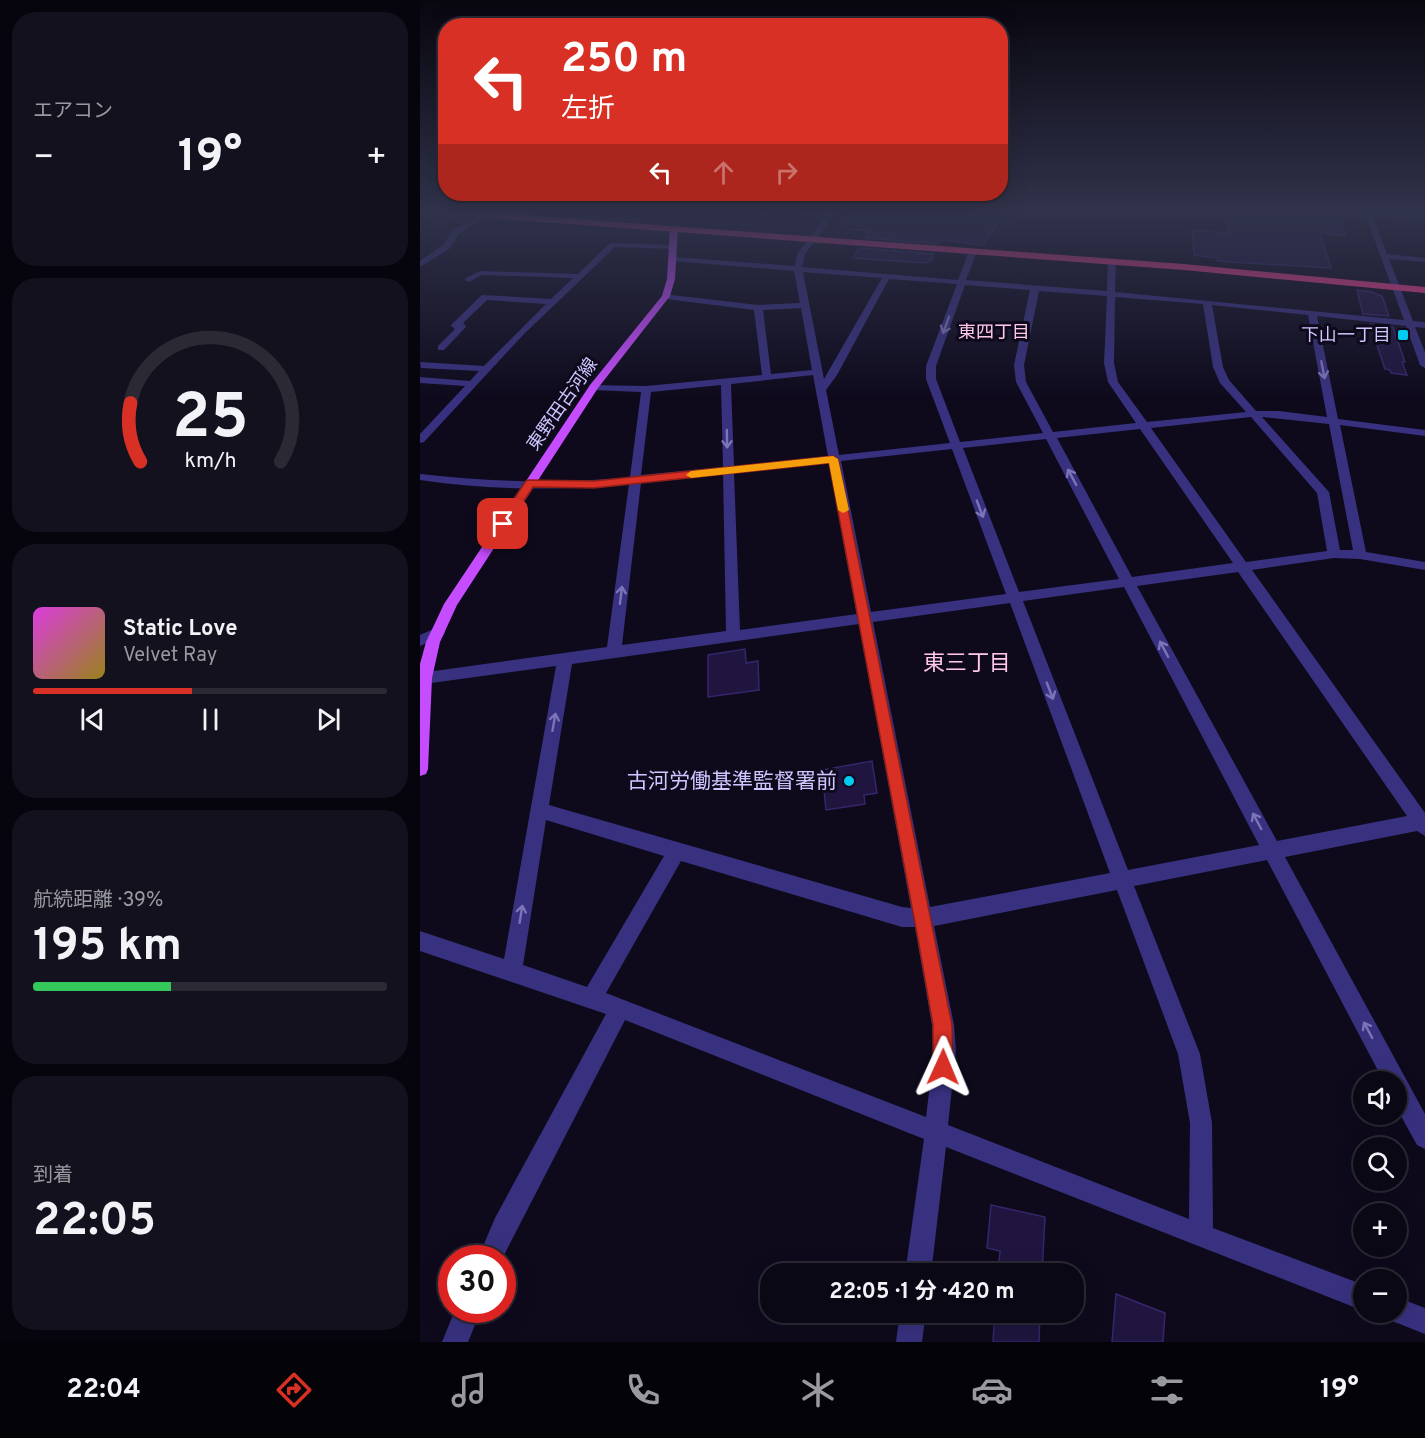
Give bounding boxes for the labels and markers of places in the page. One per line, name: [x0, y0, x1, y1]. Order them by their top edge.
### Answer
place label: 下山一丁目: [1301, 325, 1391, 348]
marker: 下山一丁目: [1396, 328, 1410, 342]
pin: [477, 498, 528, 549]
place label: 古河労働基準監督署前: [627, 769, 837, 796]
marker: 古河労働基準監督署前: [842, 774, 856, 788]

